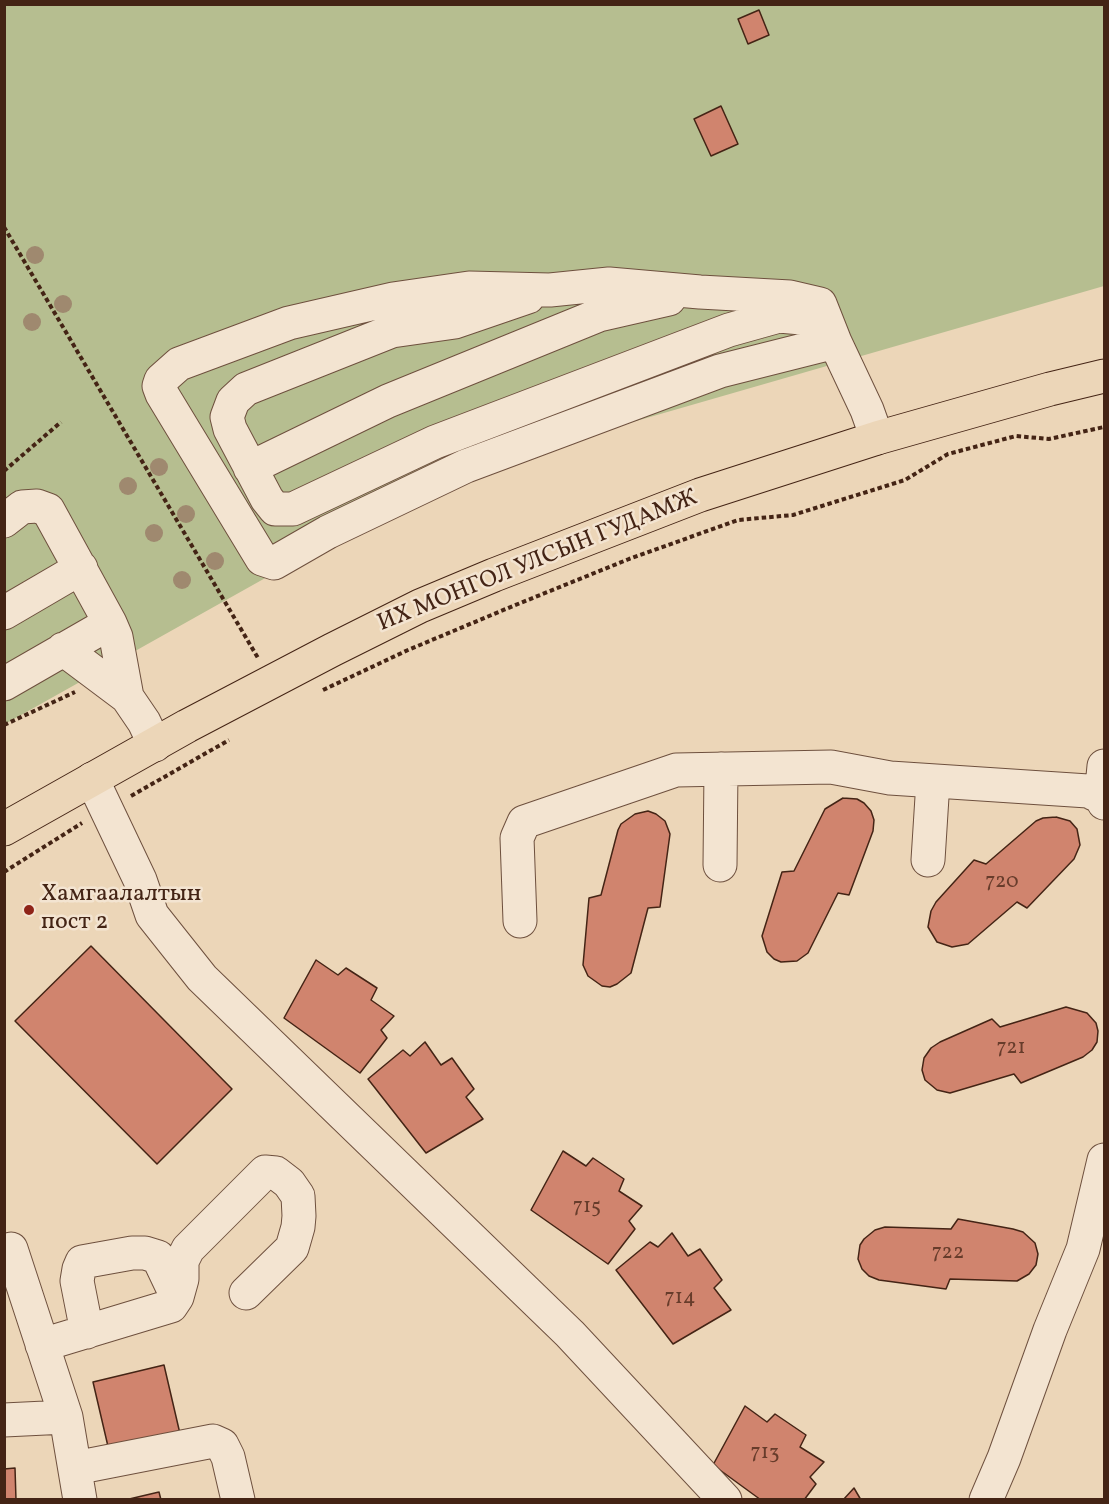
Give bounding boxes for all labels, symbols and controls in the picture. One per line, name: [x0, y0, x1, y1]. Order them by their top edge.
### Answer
street label: ИХ МОНГОЛ УЛСЫН ГУДАМЖ: [374, 485, 702, 639]
house number: 720: [985, 870, 1019, 896]
place label: Хамгаалалтын пост 2: [41, 882, 201, 938]
marker: Хамгаалалтын пост 2: [22, 903, 36, 917]
house number: 721: [996, 1036, 1026, 1062]
house number: 715: [573, 1195, 601, 1221]
house number: 722: [932, 1241, 964, 1267]
house number: 714: [665, 1286, 695, 1312]
house number: 713: [750, 1441, 780, 1467]

